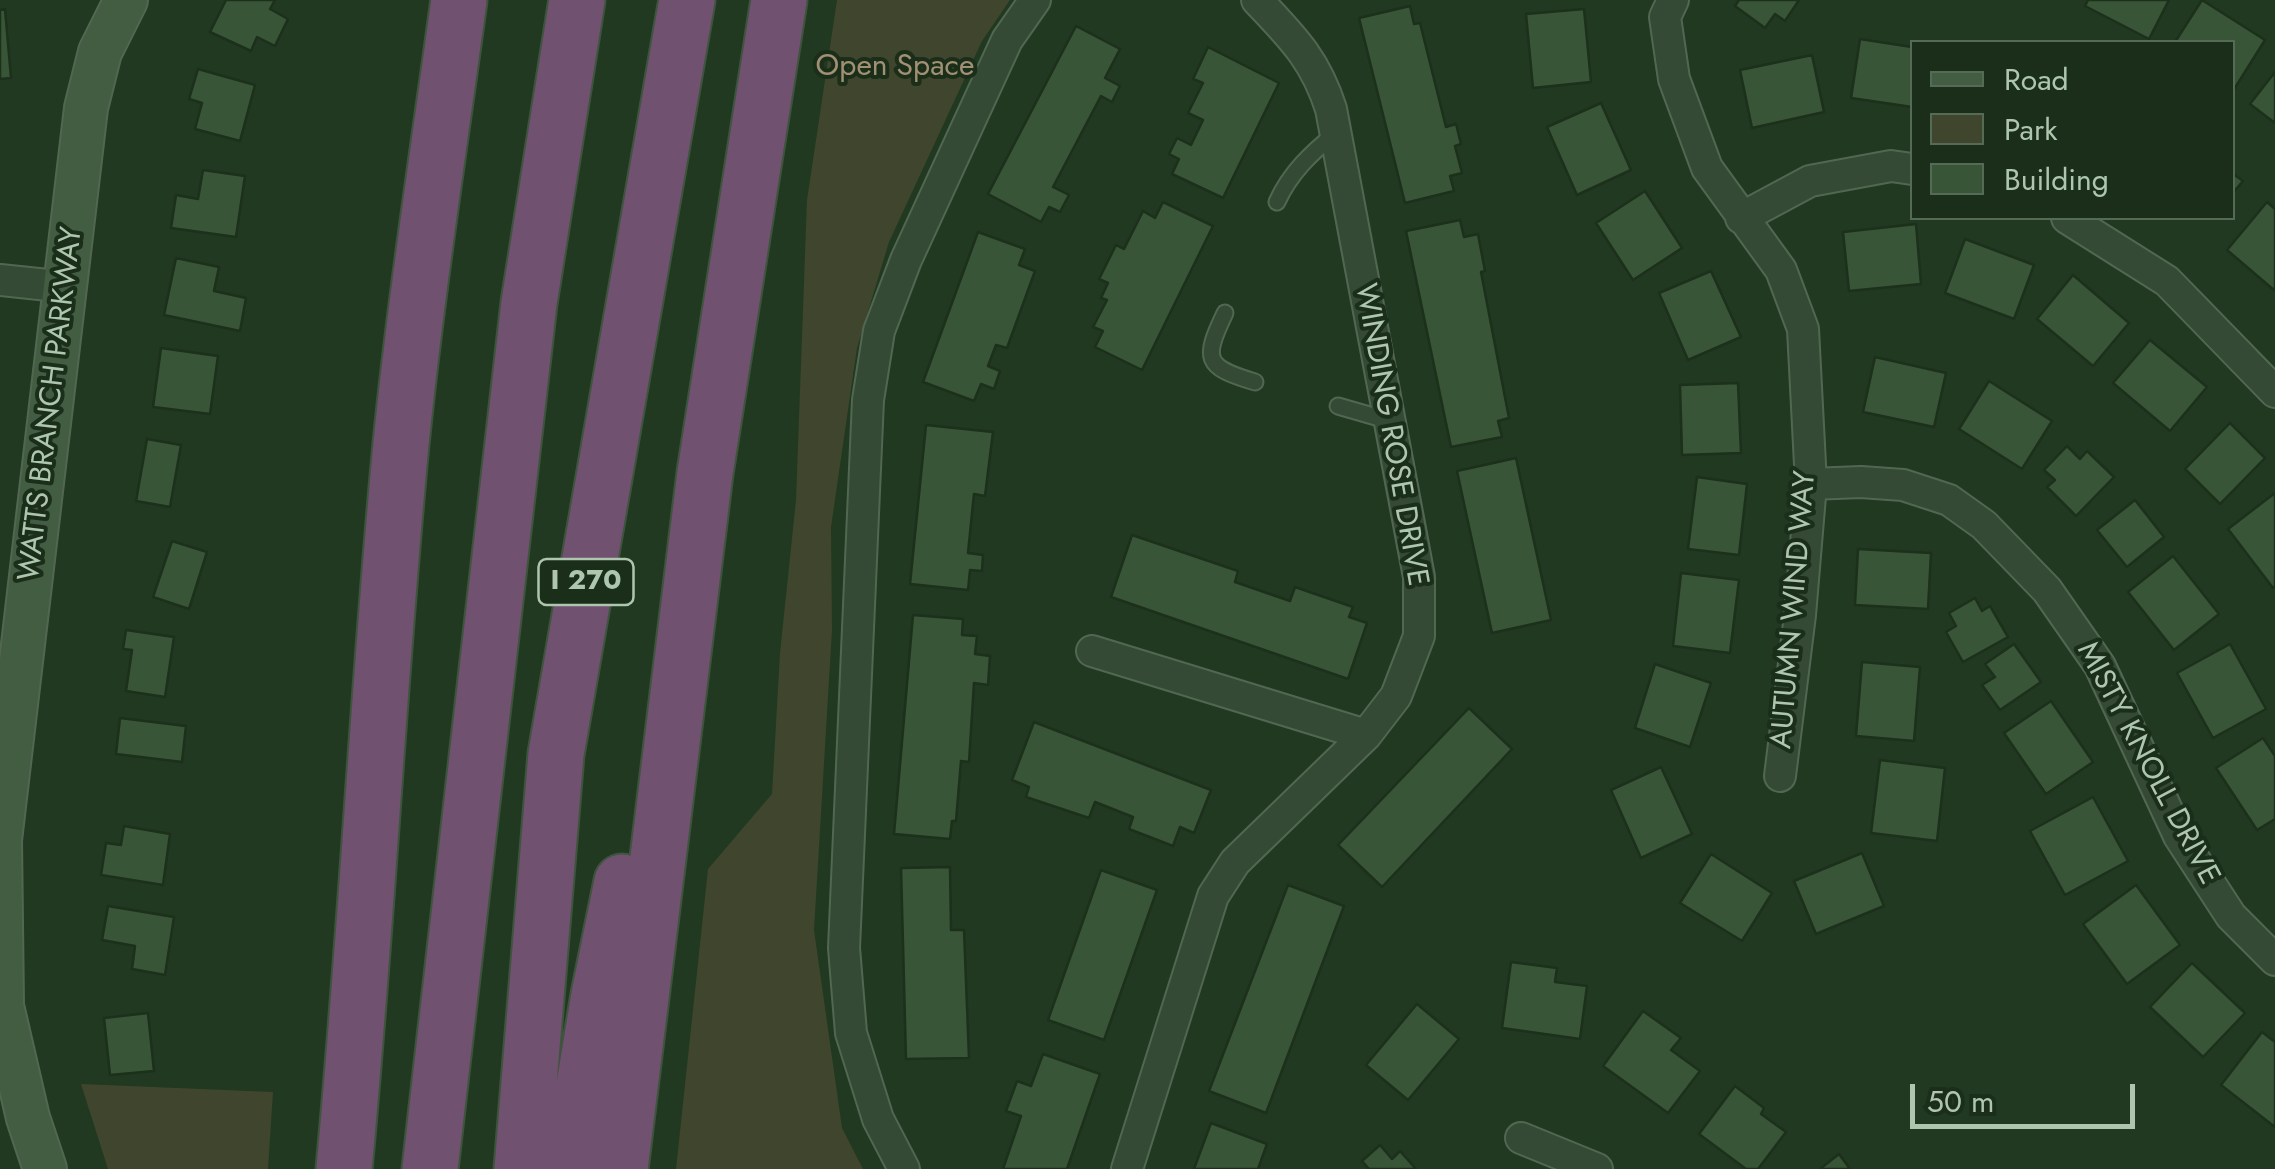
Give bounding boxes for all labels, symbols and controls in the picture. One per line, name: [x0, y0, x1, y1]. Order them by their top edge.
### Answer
legend: [1910, 40, 2235, 220]
park label: Open Space: [816, 50, 974, 86]
text: Road: [2004, 58, 2069, 101]
text: Park: [2004, 108, 2057, 151]
text: Building: [2004, 158, 2109, 201]
street label: WATTS BRANCH PARKWAY: [12, 225, 92, 583]
street label: WINDING ROSE DRIVE: [1346, 281, 1434, 589]
street label: AUTUMN WIND WAY: [1765, 470, 1825, 750]
road number: I 270: [538, 559, 634, 605]
street label: MISTY KNOLL DRIVE: [2068, 637, 2226, 891]
scale bar: [1915, 1064, 2140, 1126]
text: 50 m: [1927, 1080, 1994, 1123]

